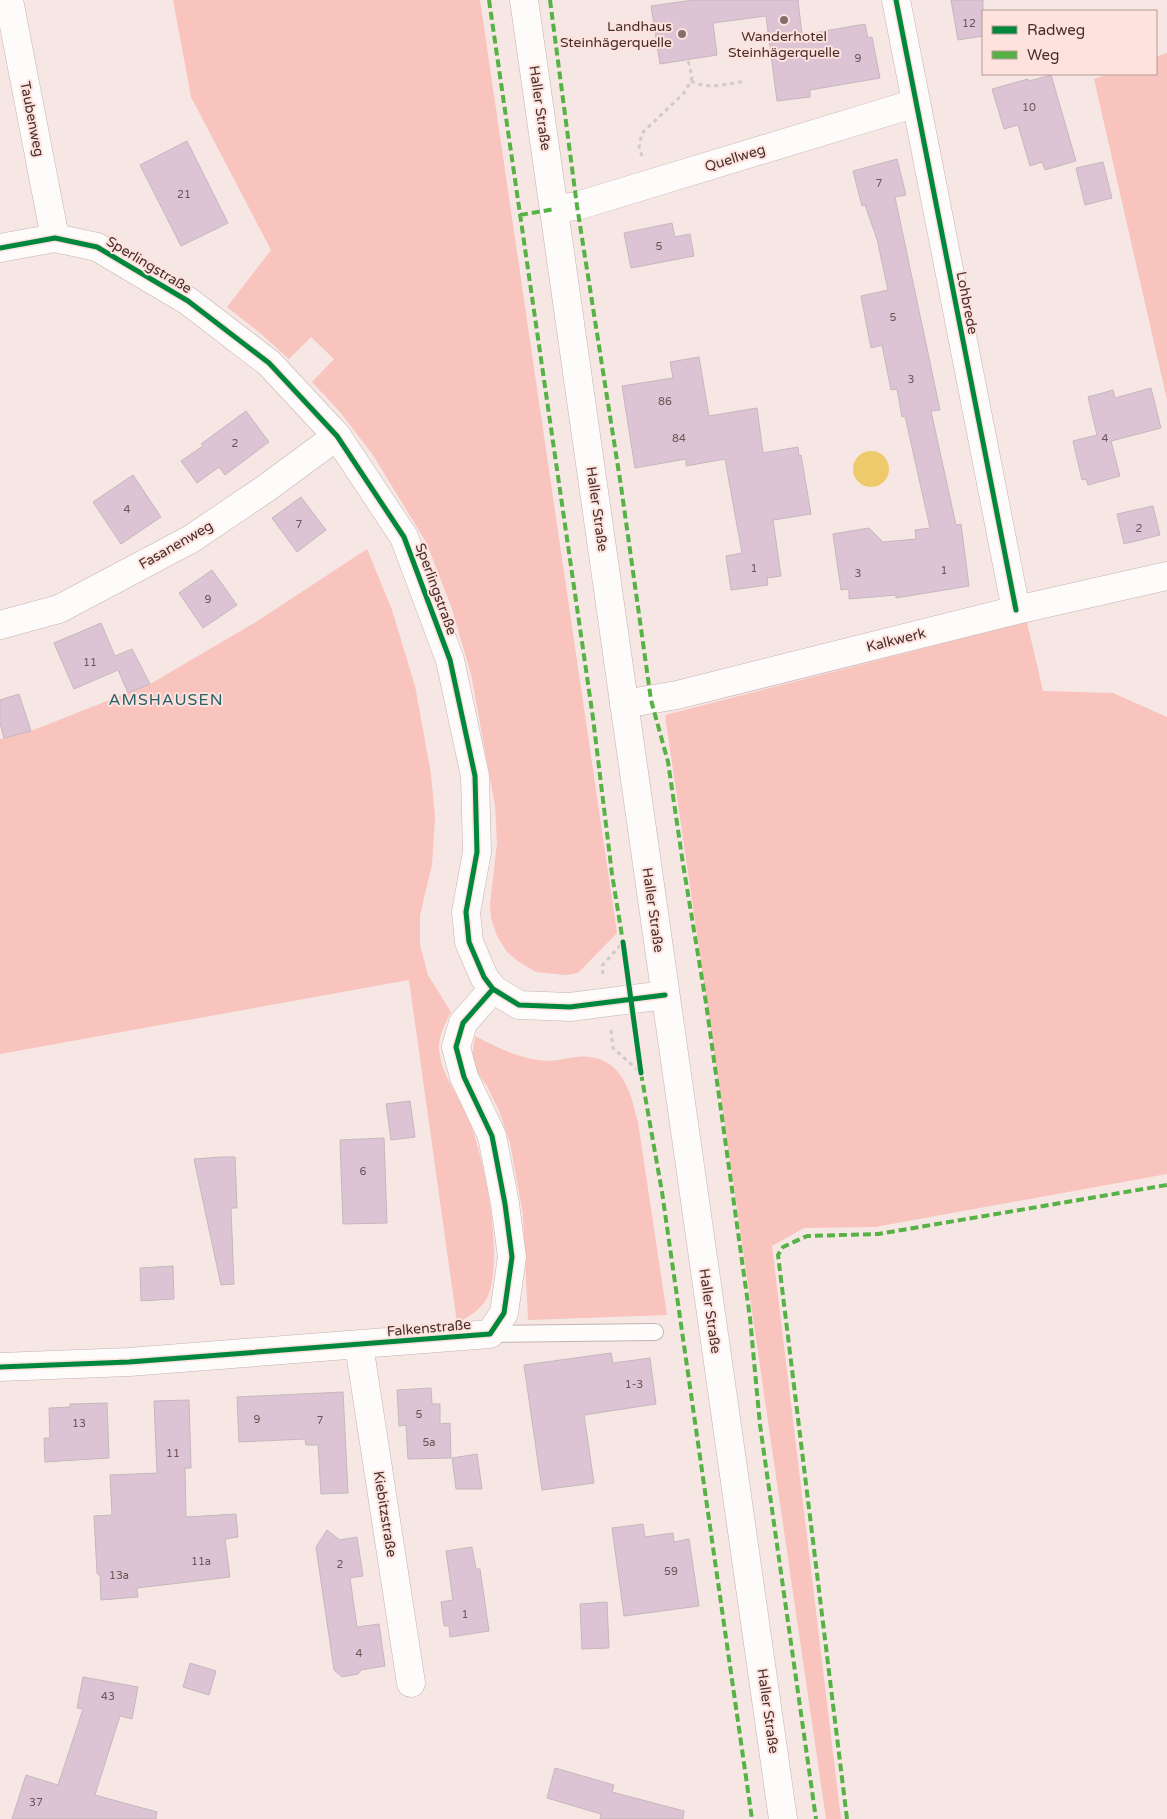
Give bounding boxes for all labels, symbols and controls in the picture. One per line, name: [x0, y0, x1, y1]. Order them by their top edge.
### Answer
legend: [982, 10, 1157, 75]
marker: Wanderhotel Steinhägerquelle: [778, 14, 790, 26]
house number: 12: [962, 17, 976, 30]
place label: Landhaus Steinhägerquelle: [560, 18, 672, 51]
text: Radweg: [1027, 21, 1085, 39]
marker: Landhaus Steinhägerquelle: [676, 28, 688, 40]
place label: Wanderhotel Steinhägerquelle: [728, 28, 840, 61]
text: Weg: [1027, 46, 1059, 64]
house number: 9: [855, 52, 862, 65]
street label: Haller Straße: [526, 64, 554, 152]
street label: Taubenweg: [16, 80, 48, 158]
house number: 10: [1022, 101, 1036, 114]
street label: Quellweg: [703, 141, 767, 175]
house number: 7: [876, 177, 883, 190]
house number: 21: [177, 188, 191, 201]
street label: Sperlingstraße: [103, 233, 195, 297]
house number: 5: [656, 240, 663, 253]
street label: Lohbrede: [953, 270, 981, 336]
house number: 5: [890, 311, 897, 324]
house number: 3: [908, 373, 915, 386]
house number: 86: [658, 395, 672, 408]
house number: 84: [672, 432, 686, 445]
house number: 4: [1102, 432, 1109, 445]
house number: 2: [232, 437, 239, 450]
street label: Haller Straße: [583, 465, 611, 553]
house number: 4: [124, 503, 131, 516]
street label: Fasanenweg: [136, 517, 216, 573]
house number: 7: [296, 518, 303, 531]
house number: 2: [1136, 522, 1143, 535]
street label: Sperlingstraße: [411, 541, 461, 637]
house number: 1: [751, 562, 757, 575]
house number: 1: [941, 564, 947, 577]
house number: 3: [855, 567, 862, 580]
house number: 9: [205, 593, 212, 606]
street label: Kalkwerk: [865, 624, 928, 656]
house number: 11: [83, 656, 97, 669]
district label: AMSHAUSEN: [108, 690, 224, 710]
street label: Haller Straße: [639, 866, 667, 954]
house number: 6: [360, 1165, 367, 1178]
street label: Haller Straße: [696, 1267, 724, 1355]
street label: Falkenstraße: [386, 1316, 472, 1340]
house number: 1-3: [625, 1378, 643, 1391]
house number: 5: [416, 1408, 423, 1421]
house number: 9: [254, 1413, 261, 1426]
house number: 7: [317, 1414, 324, 1427]
house number: 13: [72, 1417, 86, 1430]
house number: 5a: [422, 1436, 436, 1449]
house number: 11: [166, 1447, 180, 1460]
street label: Kiebitzstraße: [370, 1470, 400, 1558]
house number: 11a: [191, 1555, 211, 1568]
house number: 2: [337, 1558, 344, 1571]
house number: 59: [664, 1565, 678, 1578]
house number: 13a: [109, 1569, 129, 1582]
house number: 1: [462, 1608, 468, 1621]
house number: 4: [356, 1647, 363, 1660]
street label: Haller Straße: [754, 1667, 782, 1755]
house number: 43: [101, 1690, 115, 1703]
house number: 37: [29, 1796, 43, 1809]

